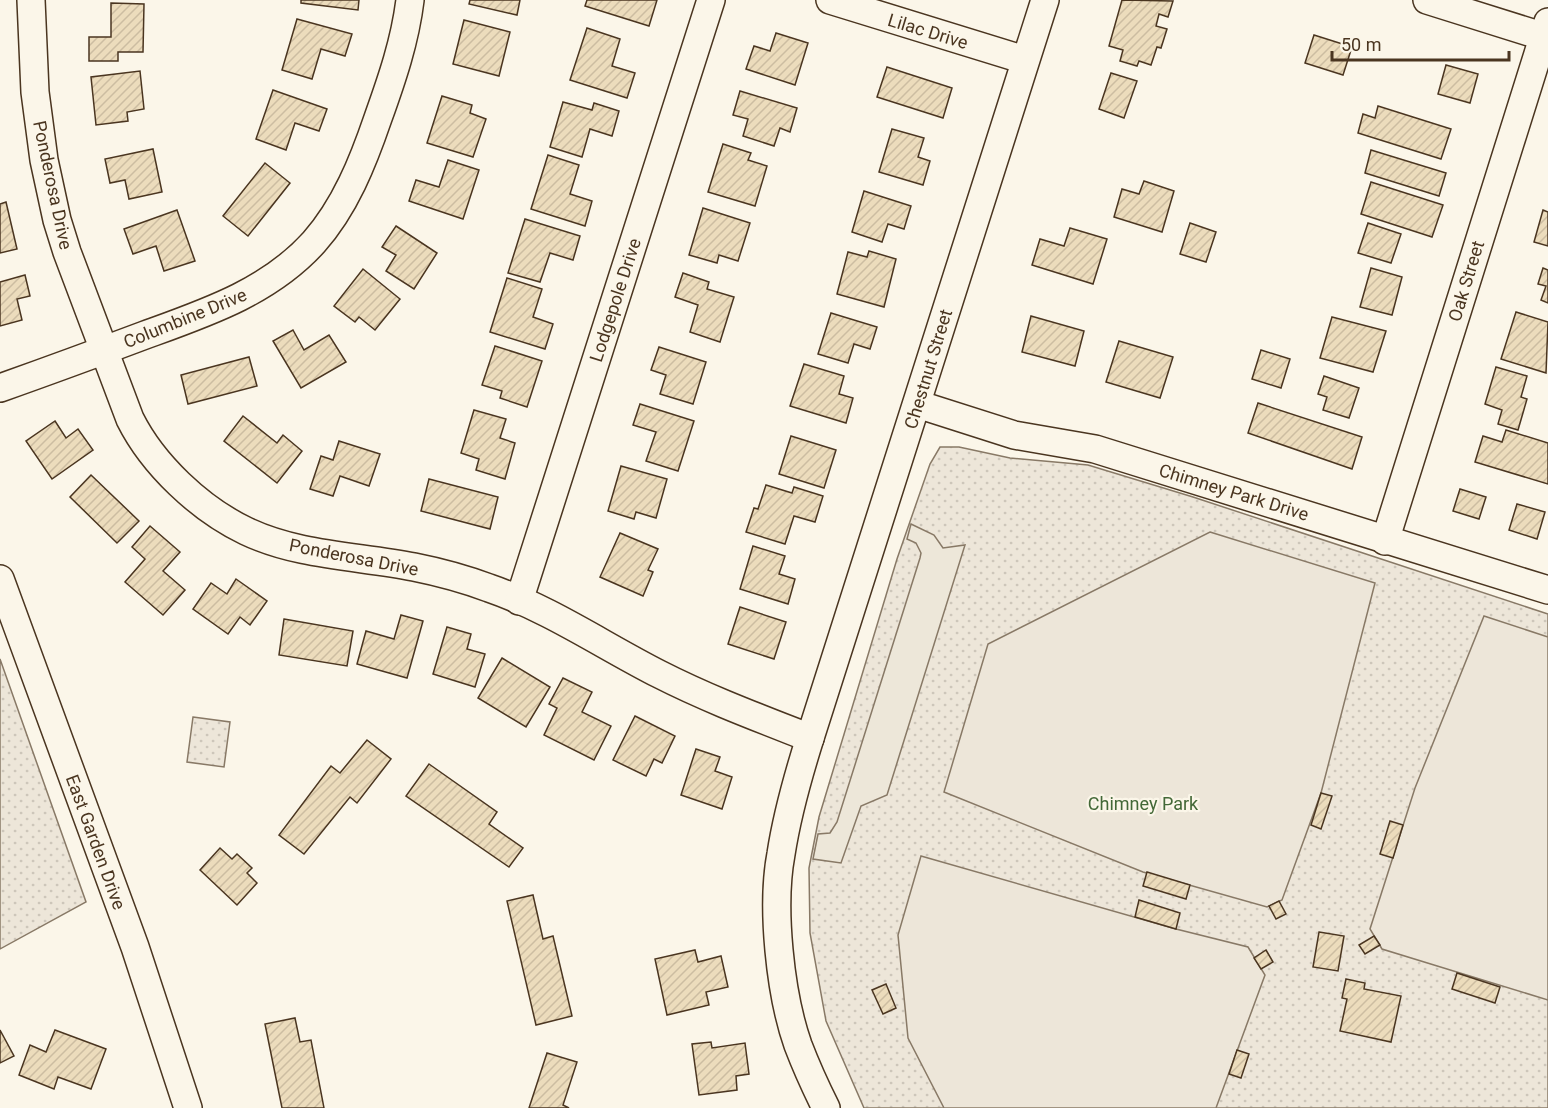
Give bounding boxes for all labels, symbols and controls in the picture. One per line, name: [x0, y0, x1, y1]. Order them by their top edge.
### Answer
street label: Lilac Drive: [885, 9, 971, 53]
scale bar: [1332, 24, 1509, 62]
text: 50 m: [1341, 34, 1381, 55]
street label: Ponderosa Drive: [29, 119, 77, 251]
street label: Lodgepole Drive: [585, 235, 645, 365]
street label: Oak Street: [1444, 238, 1488, 324]
street label: Columbine Drive: [120, 284, 250, 352]
street label: Chestnut Street: [900, 307, 956, 431]
street label: Chimney Park Drive: [1157, 459, 1311, 525]
street label: Ponderosa Drive: [288, 534, 420, 580]
street label: East Garden Drive: [62, 772, 130, 912]
park label: Chimney Park: [1088, 793, 1199, 814]

